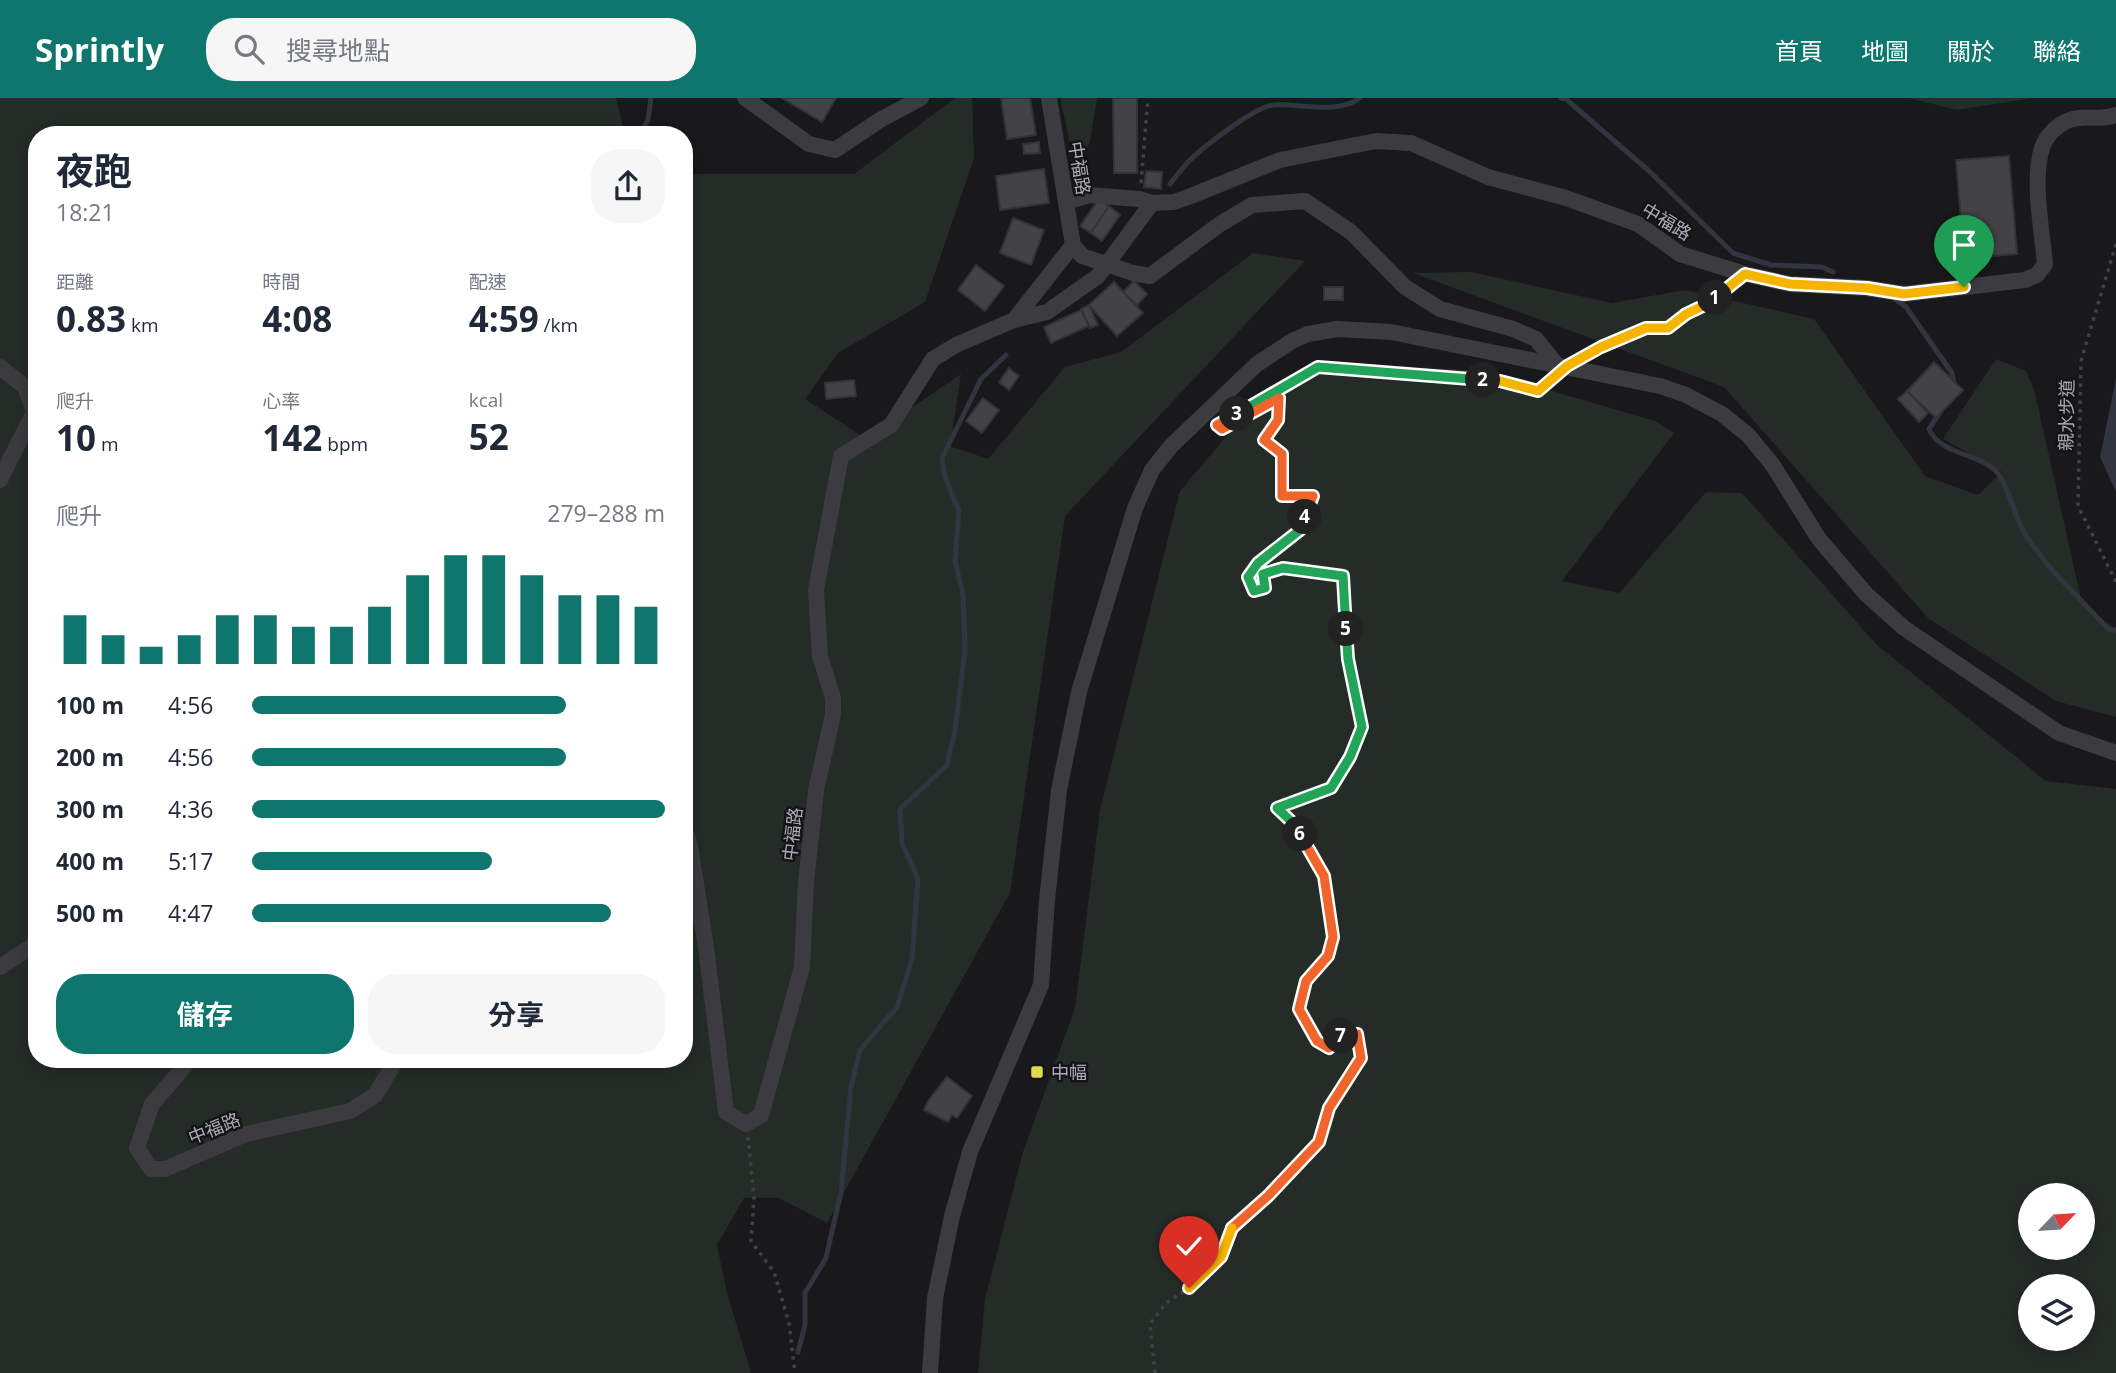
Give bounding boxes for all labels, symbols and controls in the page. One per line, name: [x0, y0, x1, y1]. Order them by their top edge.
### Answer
search box: [206, 18, 696, 81]
text: Sprintly: [35, 27, 164, 72]
icon: search: [230, 30, 268, 68]
text: 搜尋地點: [286, 32, 390, 68]
text: 首頁: [1775, 34, 1823, 67]
text: 地圖: [1861, 34, 1909, 67]
text: 關於: [1947, 34, 1995, 67]
text: 聯絡: [2033, 34, 2081, 67]
street label: 中福路: [1064, 139, 1096, 197]
text: 夜跑: [56, 144, 132, 196]
button: share: [591, 149, 665, 223]
text: 18:21: [56, 196, 115, 228]
street label: 中福路: [1638, 197, 1696, 245]
pin: [1934, 215, 1994, 287]
icon: arrive: [1945, 226, 1983, 264]
text: 距離: [56, 269, 94, 295]
text: 時間: [262, 269, 300, 295]
text: 配速: [469, 269, 507, 295]
pin: 1: [1698, 280, 1732, 316]
text: 1: [1709, 284, 1720, 310]
text: 0.83: [56, 295, 126, 342]
text: 4:08: [262, 295, 332, 342]
text: 4:59: [469, 295, 539, 342]
text: km: [126, 312, 159, 338]
text: /km: [539, 312, 578, 338]
pin: 2: [1466, 362, 1500, 398]
text: 2: [1477, 366, 1488, 392]
street label: 親水步道: [2053, 379, 2079, 451]
text: kcal: [469, 387, 503, 413]
text: 爬升: [56, 388, 94, 414]
text: 心率: [262, 388, 300, 414]
pin: 3: [1220, 396, 1254, 432]
text: 3: [1231, 400, 1242, 426]
text: 52: [469, 413, 509, 460]
text: 10: [56, 414, 96, 461]
text: 142: [262, 414, 322, 461]
text: m: [96, 431, 119, 457]
text: bpm: [322, 431, 368, 457]
text: 279–288 m: [547, 497, 665, 529]
text: 爬升: [56, 499, 102, 531]
pin: 4: [1288, 500, 1322, 534]
text: 4: [1299, 503, 1310, 529]
pin: 5: [1328, 612, 1364, 646]
text: 5: [1340, 615, 1351, 641]
text: 100 m: [56, 689, 124, 721]
text: 4:56: [168, 689, 214, 721]
text: 200 m: [56, 741, 124, 773]
text: 4:56: [168, 741, 214, 773]
text: 300 m: [56, 793, 124, 825]
text: 4:36: [168, 793, 214, 825]
street label: 中福路: [777, 806, 807, 862]
pin: 6: [1282, 816, 1318, 852]
text: 6: [1294, 820, 1305, 846]
text: 400 m: [56, 845, 124, 877]
text: 5:17: [168, 845, 214, 877]
text: 500 m: [56, 897, 124, 929]
text: 4:47: [168, 897, 214, 929]
button: 儲存: [56, 974, 354, 1054]
button: 分享: [368, 974, 665, 1054]
pin: 7: [1324, 1018, 1358, 1054]
text: 7: [1335, 1022, 1346, 1048]
place label: 中幅: [1051, 1060, 1087, 1084]
marker: 中幅: [1029, 1064, 1045, 1080]
street label: 中福路: [184, 1107, 244, 1149]
north arrow: [2018, 1183, 2095, 1260]
map controls: [2018, 1183, 2095, 1351]
pin: [1159, 1216, 1219, 1288]
icon: check: [1170, 1227, 1208, 1265]
button: layers: [2018, 1274, 2095, 1351]

